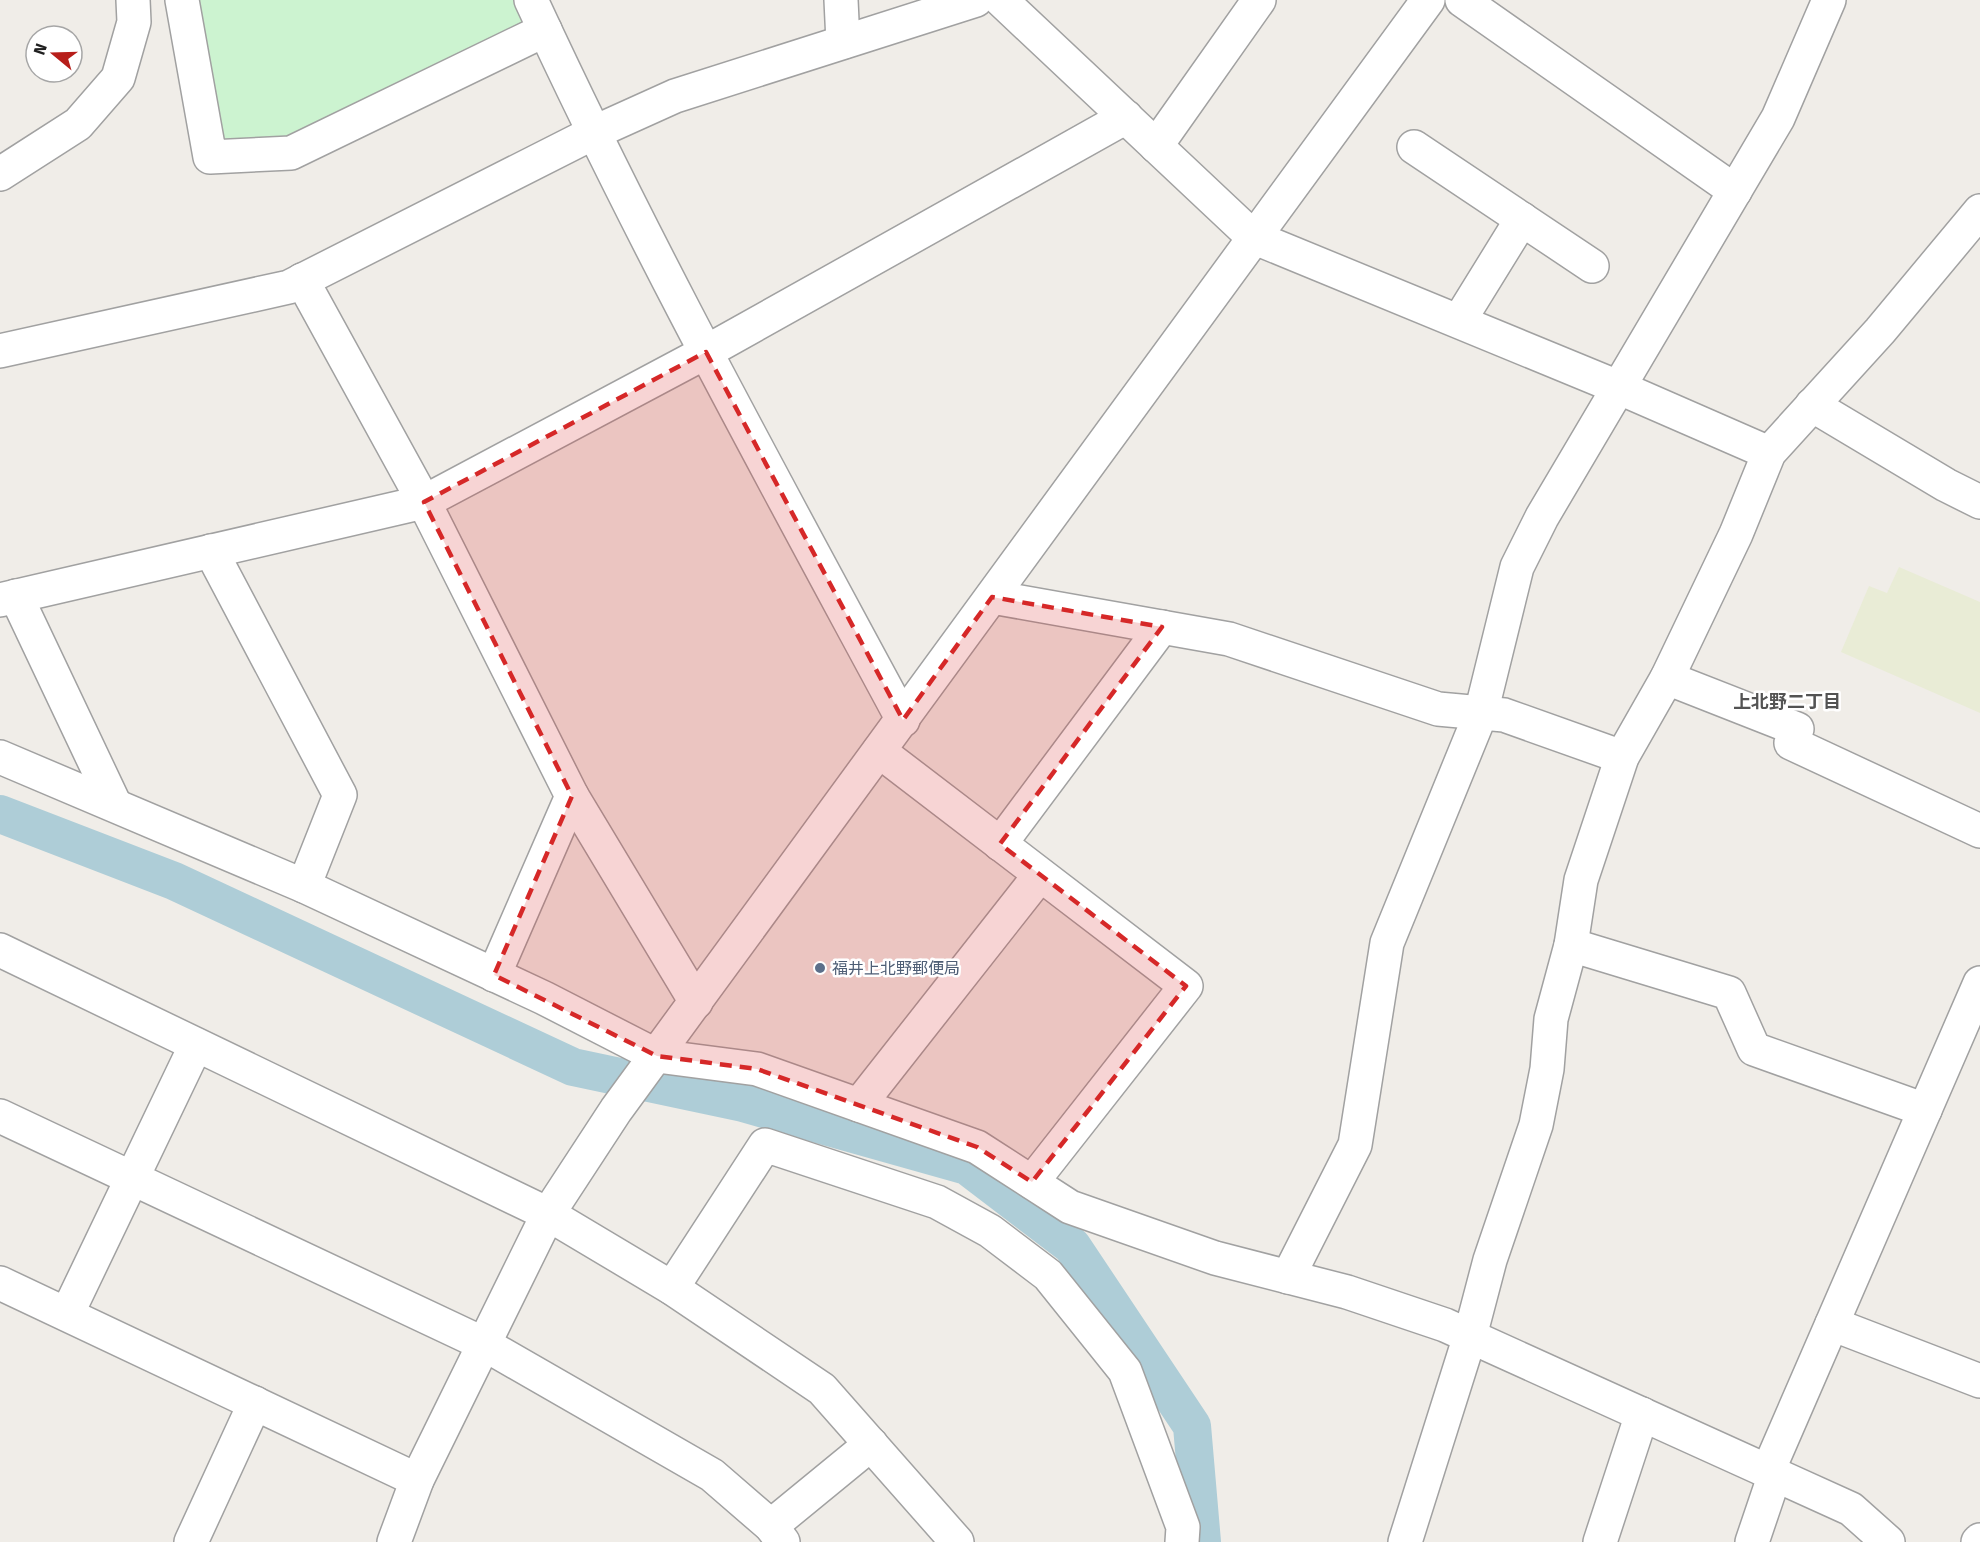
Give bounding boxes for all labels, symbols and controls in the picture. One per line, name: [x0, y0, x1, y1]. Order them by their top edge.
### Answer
north arrow: [24, 24, 84, 84]
text: N: [30, 41, 51, 57]
district label: 上北野二丁目: [1733, 691, 1841, 713]
place label: 福井上北野郵便局: [832, 959, 960, 978]
marker: 福井上北野郵便局: [813, 961, 827, 975]

